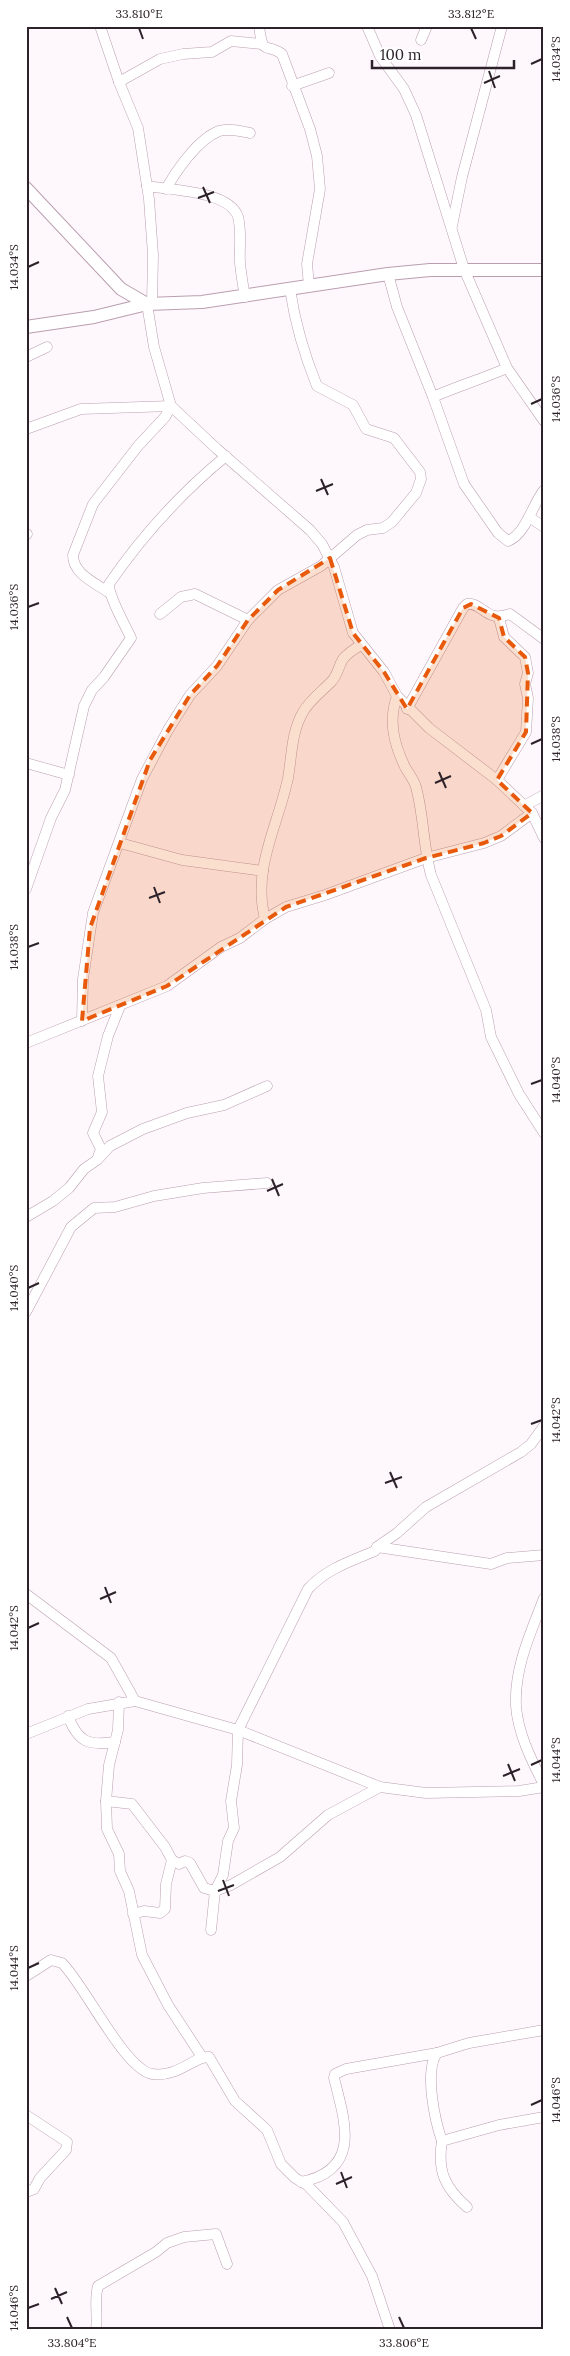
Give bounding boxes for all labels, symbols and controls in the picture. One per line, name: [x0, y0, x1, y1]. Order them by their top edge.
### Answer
text: 33.810°E: [115, 6, 163, 21]
text: 33.812°E: [448, 6, 494, 21]
text: 14.034°S: [548, 36, 563, 82]
scale bar: [372, 38, 515, 70]
text: 100 m: [380, 45, 421, 64]
text: 14.034°S: [6, 244, 21, 290]
text: 14.036°S: [548, 376, 563, 422]
text: 14.036°S: [6, 584, 21, 630]
text: 14.038°S: [548, 716, 563, 762]
text: 14.038°S: [6, 924, 21, 970]
text: 14.040°S: [548, 1056, 563, 1103]
text: 14.040°S: [6, 1264, 21, 1311]
text: 14.042°S: [548, 1397, 563, 1443]
text: 14.042°S: [6, 1605, 21, 1651]
text: 14.044°S: [548, 1737, 563, 1783]
text: 14.044°S: [6, 1945, 21, 1991]
text: 14.046°S: [548, 2077, 563, 2123]
text: 14.046°S: [6, 2285, 21, 2331]
text: 33.804°E: [47, 2335, 97, 2350]
text: 33.806°E: [379, 2335, 429, 2350]

